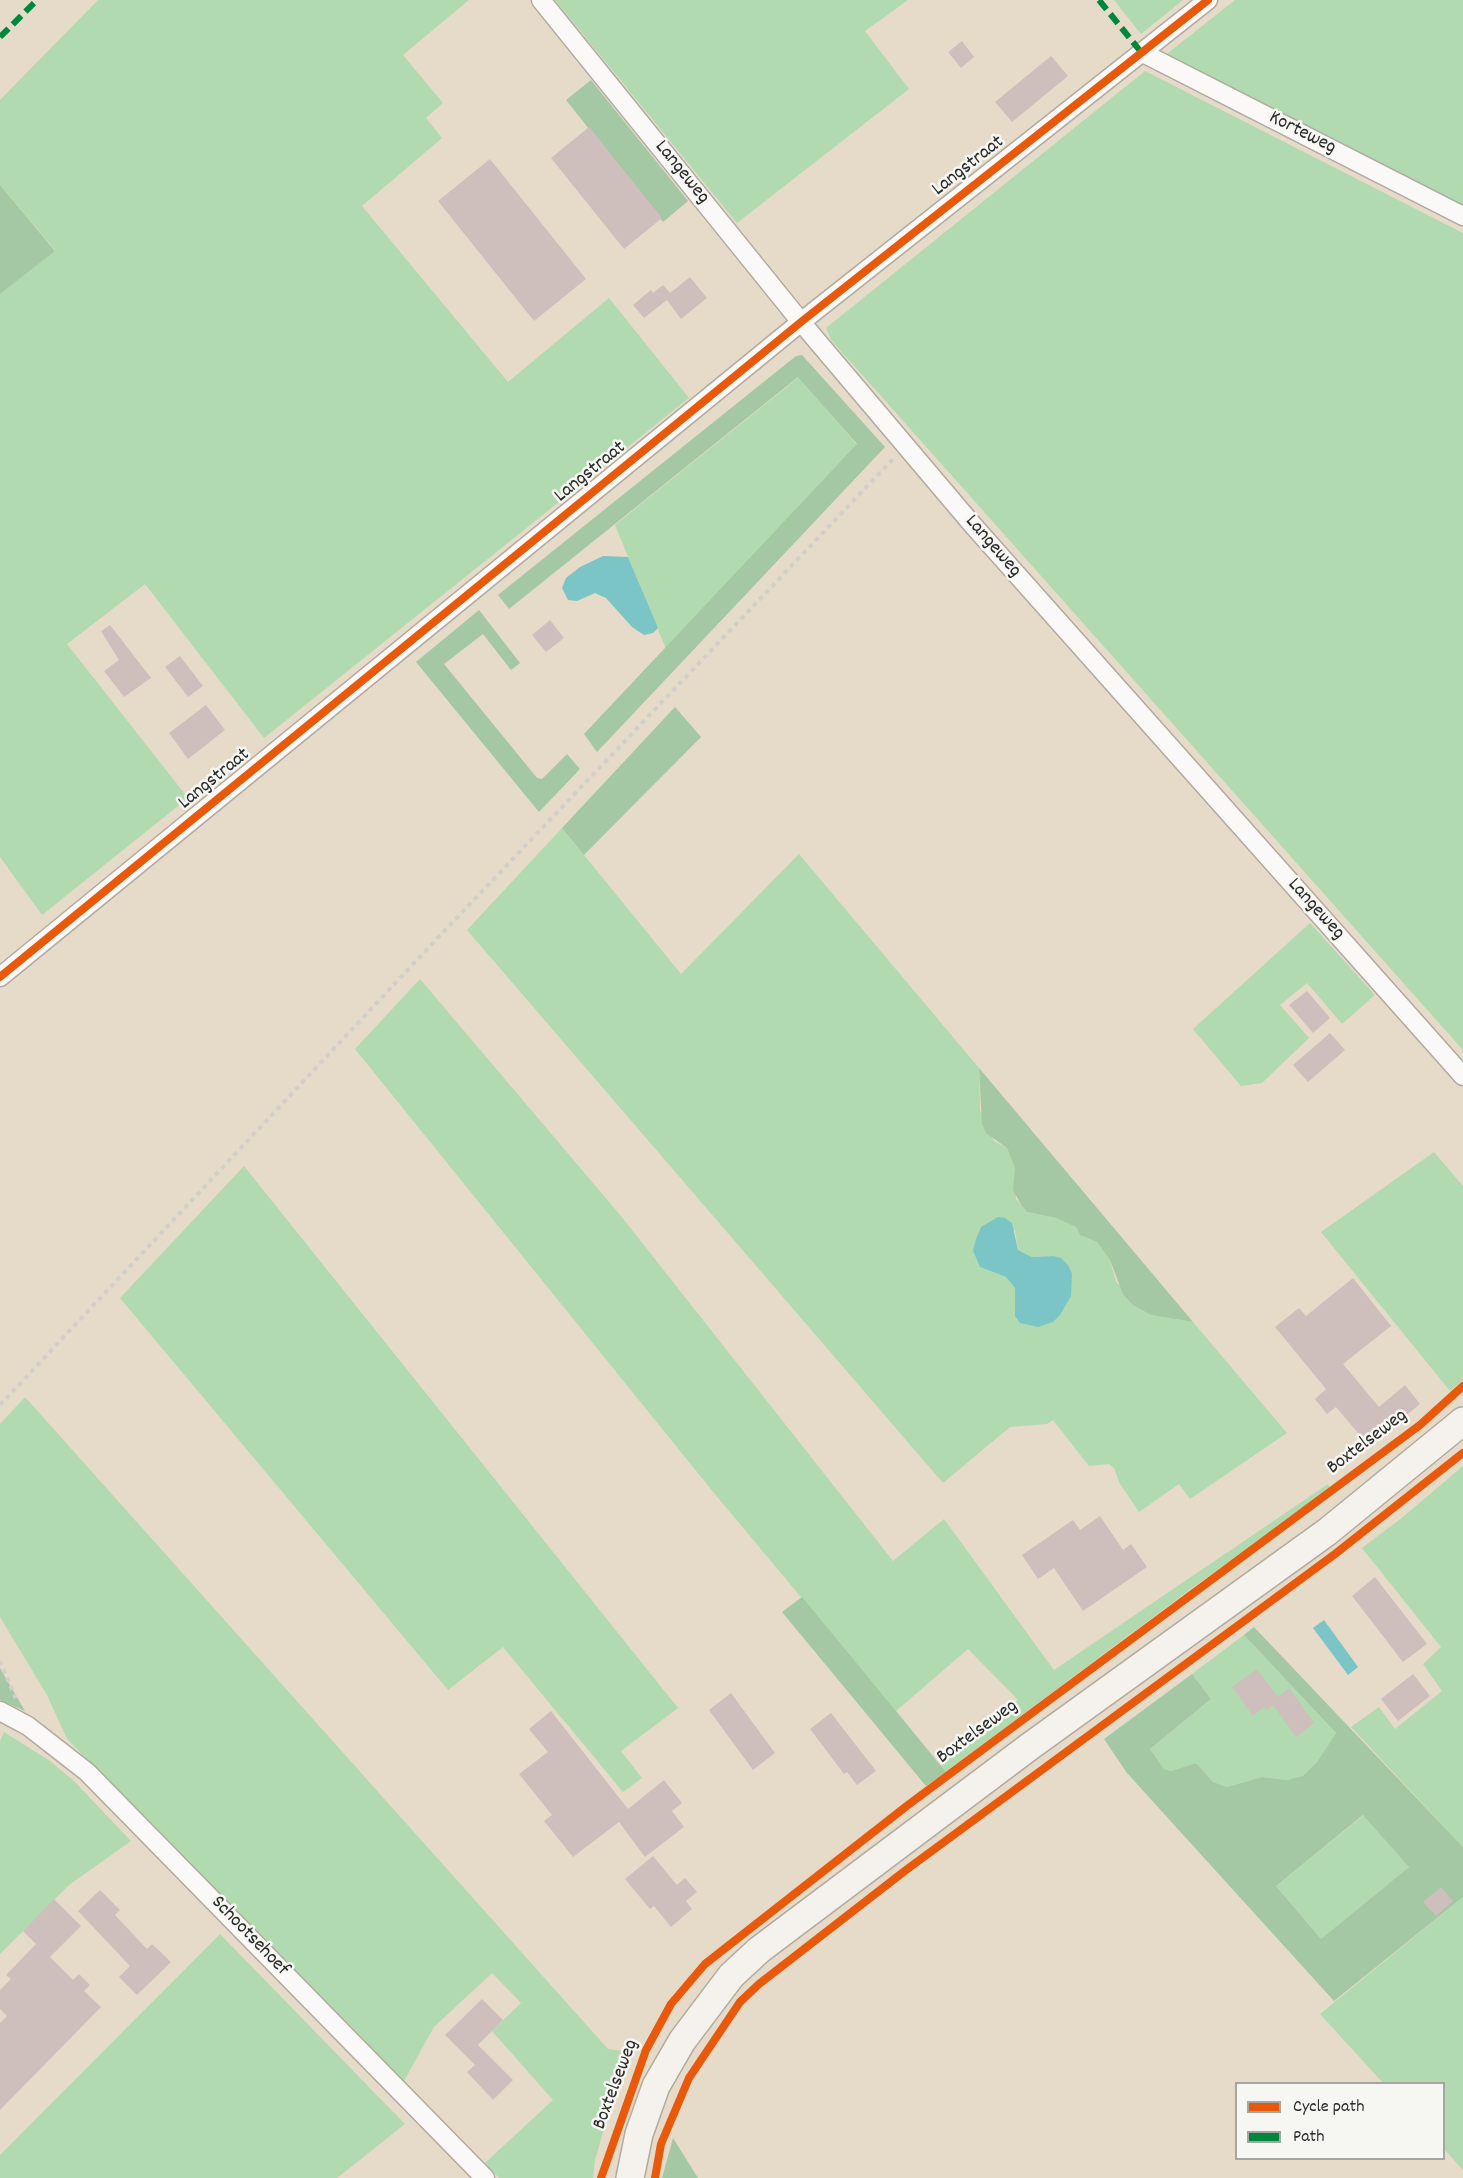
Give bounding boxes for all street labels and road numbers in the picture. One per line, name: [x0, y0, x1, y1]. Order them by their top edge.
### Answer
street label: Korteweg: [1264, 107, 1340, 161]
street label: Langstraat: [928, 131, 1010, 203]
street label: Langeweg: [648, 136, 714, 210]
street label: Langstraat: [550, 437, 632, 509]
street label: Langeweg: [958, 511, 1026, 583]
street label: Langstraat: [174, 744, 256, 816]
street label: Langeweg: [1281, 874, 1349, 946]
street label: Boxtelseweg: [1323, 1405, 1413, 1481]
street label: Boxtelseweg: [933, 1696, 1023, 1770]
street label: Schootsehoef: [205, 1892, 293, 1982]
street label: Boxtelseweg: [589, 2037, 645, 2133]

